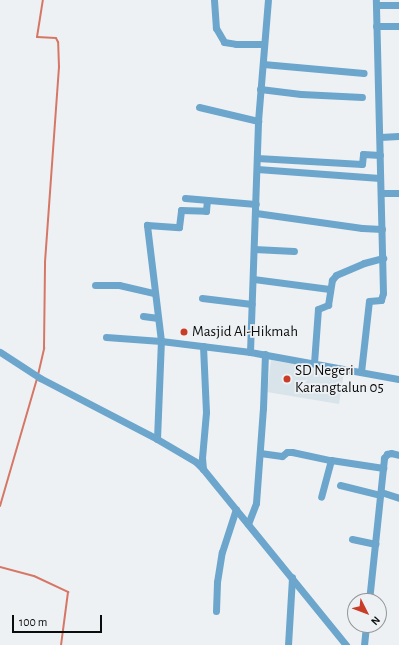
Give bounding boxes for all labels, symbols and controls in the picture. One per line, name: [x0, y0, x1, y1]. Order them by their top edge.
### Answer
place label: Masjid Al-Hikmah: [192, 323, 298, 341]
marker: Masjid Al-Hikmah: [179, 327, 189, 337]
place label: SD Negeri Karangtalun 05: [295, 361, 384, 396]
marker: SD Negeri Karangtalun 05: [282, 374, 292, 384]
north arrow: [347, 593, 387, 633]
scale bar: [14, 607, 104, 633]
text: N: [369, 614, 382, 627]
text: 100 m: [19, 616, 47, 628]

